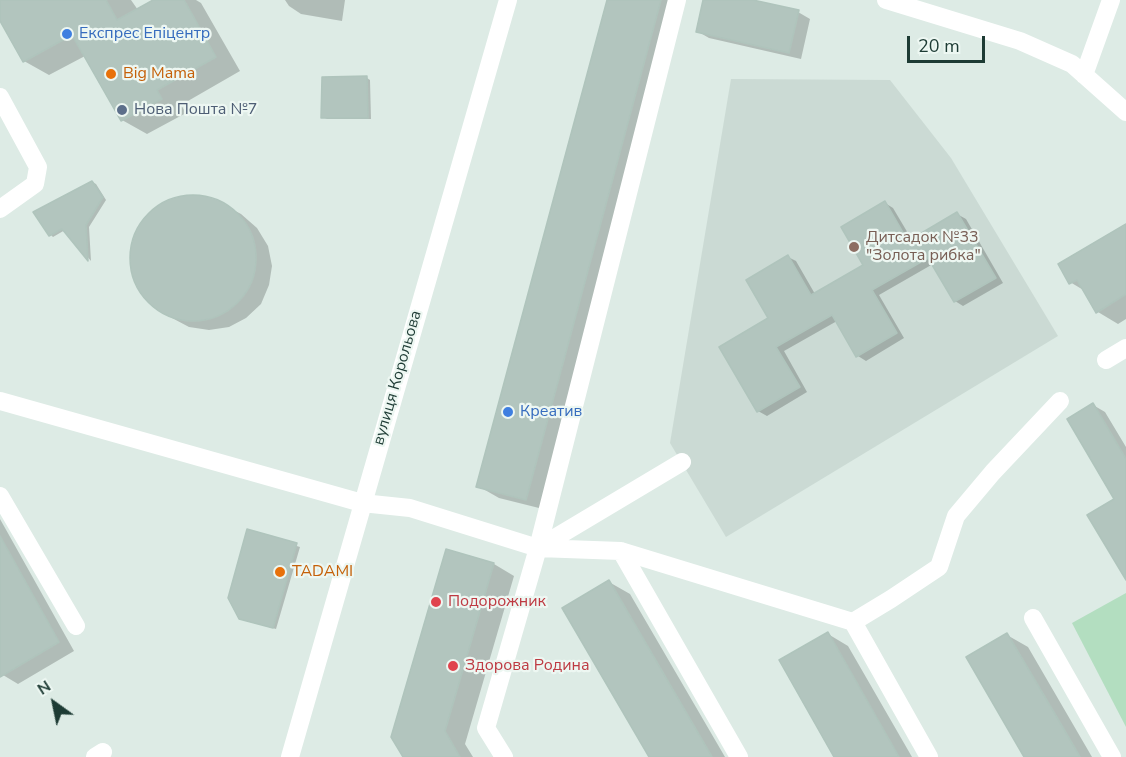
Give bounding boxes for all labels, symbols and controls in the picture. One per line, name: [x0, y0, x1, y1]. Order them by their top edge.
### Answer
place label: Експрес Епіцентр: [79, 24, 210, 44]
scale bar: [910, 24, 988, 62]
marker: Експрес Епіцентр: [60, 27, 74, 41]
text: 20 m: [918, 34, 960, 58]
place label: Big Mama: [123, 64, 195, 84]
marker: Big Mama: [104, 67, 118, 81]
place label: Нова Пошта №7: [134, 100, 257, 120]
marker: Нова Пошта №7: [115, 103, 129, 117]
place label: Дитсадок №33 "Золота рибка": [866, 228, 981, 266]
marker: Дитсадок №33 "Золота рибка": [847, 240, 861, 254]
street label: вулиця Корольова: [370, 308, 426, 448]
place label: Креатив: [520, 402, 582, 422]
marker: Креатив: [501, 405, 515, 419]
place label: TADAMI: [292, 562, 353, 582]
marker: TADAMI: [273, 565, 287, 579]
place label: Подорожник: [448, 592, 546, 612]
marker: Подорожник: [429, 595, 443, 609]
place label: Здорова Родина: [465, 656, 590, 676]
marker: Здорова Родина: [446, 659, 460, 673]
north arrow: [24, 673, 84, 733]
text: N: [33, 675, 55, 700]

